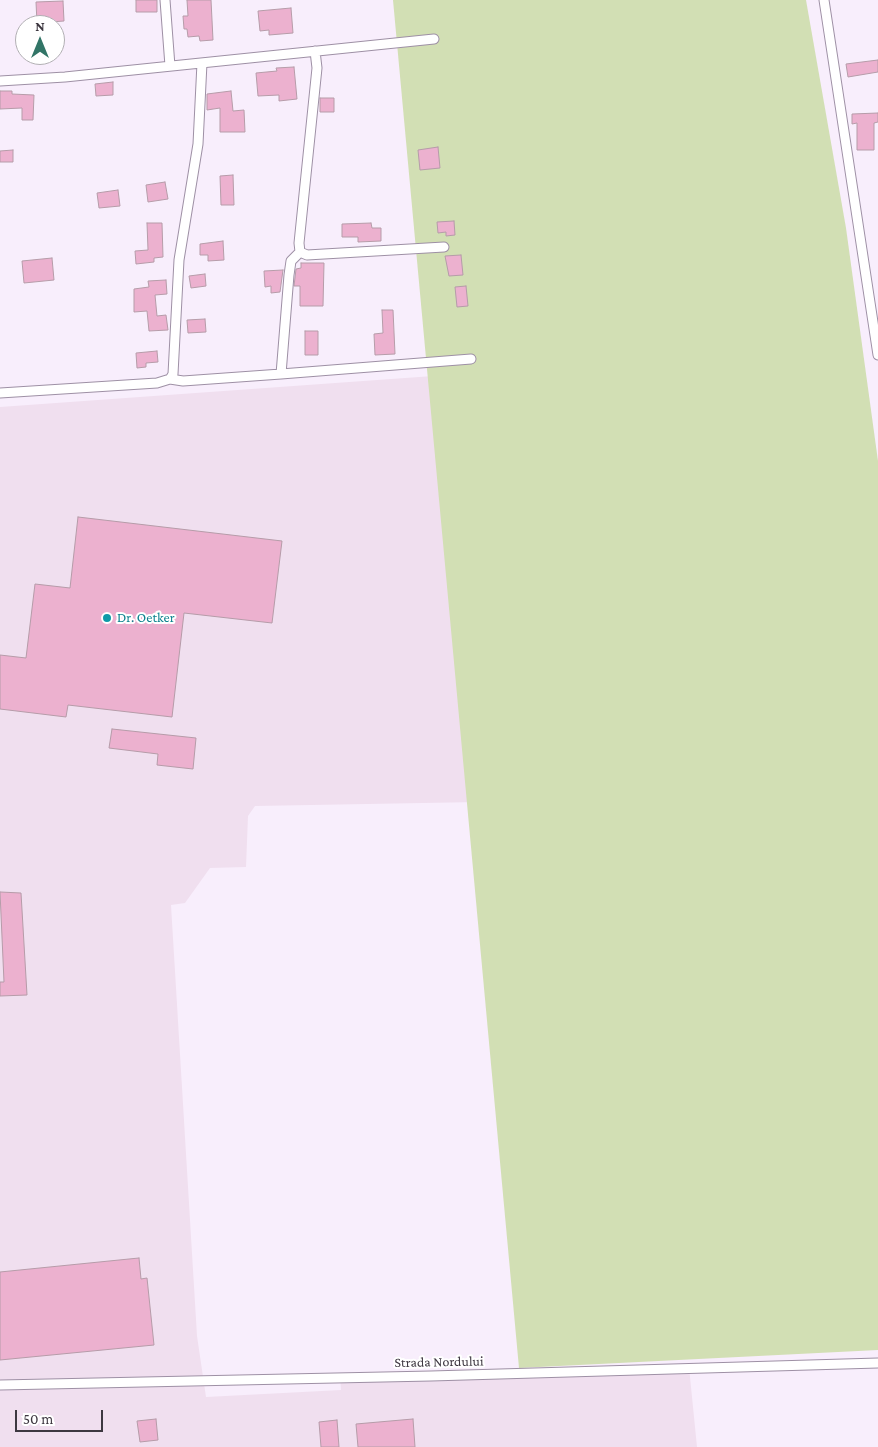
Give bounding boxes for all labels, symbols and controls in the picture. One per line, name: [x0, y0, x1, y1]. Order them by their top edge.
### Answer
north arrow: [15, 15, 65, 65]
text: N: [35, 18, 45, 34]
place label: Dr. Oetker: [117, 610, 175, 626]
marker: Dr. Oetker: [101, 612, 113, 624]
street label: Strada Nordului: [394, 1353, 484, 1371]
scale bar: [18, 1400, 105, 1432]
text: 50 m: [23, 1411, 53, 1427]

